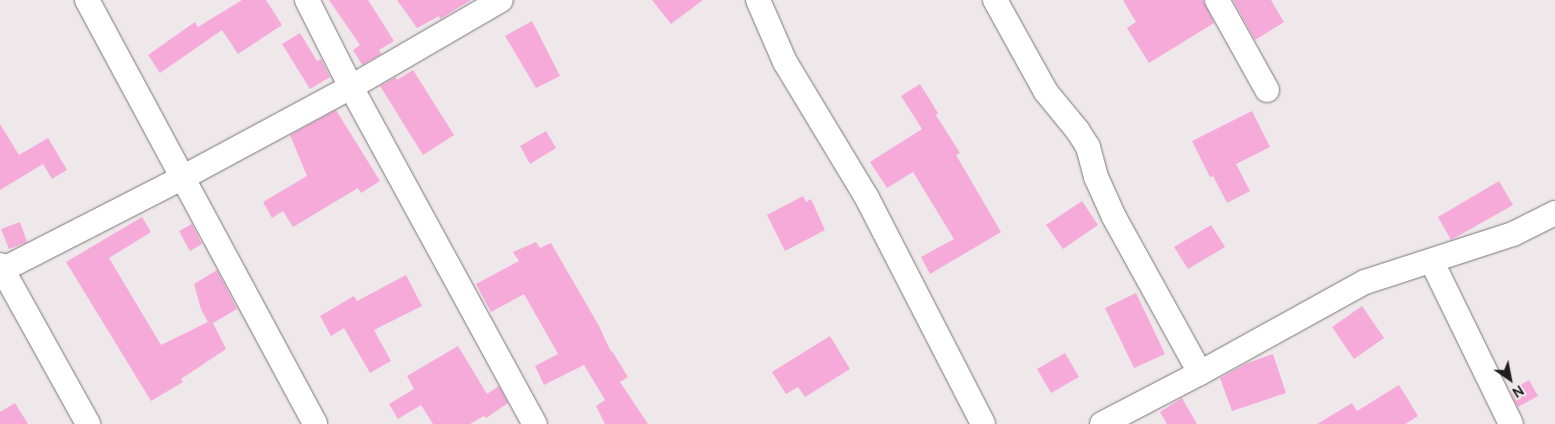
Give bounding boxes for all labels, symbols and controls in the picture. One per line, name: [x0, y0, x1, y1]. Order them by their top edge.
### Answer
north arrow: [1485, 354, 1535, 404]
text: N: [1509, 381, 1528, 403]

